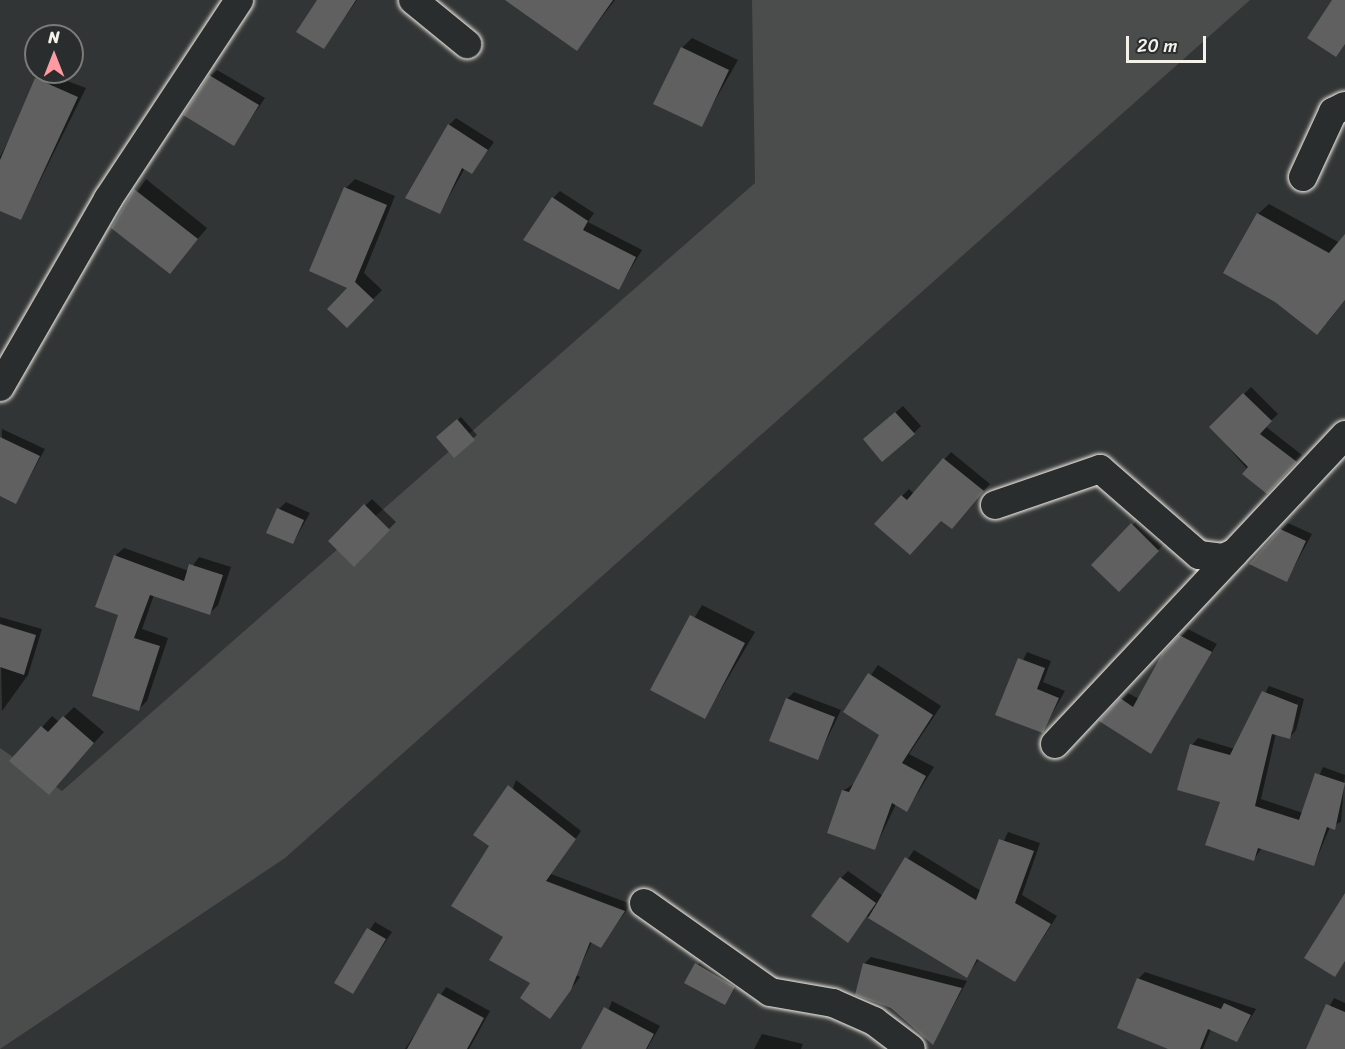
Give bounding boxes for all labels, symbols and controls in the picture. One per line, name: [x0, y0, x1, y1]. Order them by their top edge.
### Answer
text: N: [48, 23, 60, 52]
north arrow: [24, 24, 84, 84]
scale bar: [1129, 24, 1208, 62]
text: 20 m: [1137, 30, 1177, 62]

